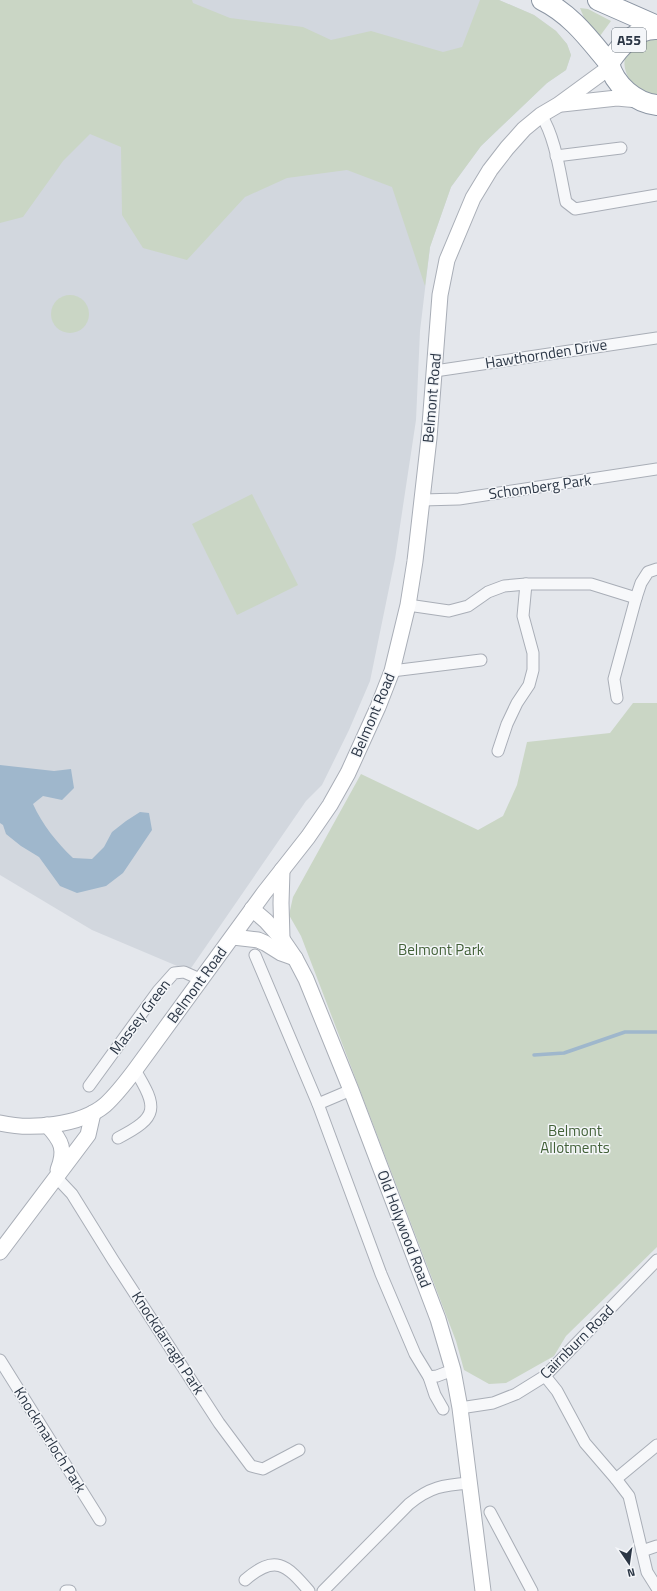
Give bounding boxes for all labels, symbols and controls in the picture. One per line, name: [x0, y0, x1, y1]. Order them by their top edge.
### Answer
road number: A55: [612, 28, 646, 52]
street label: Hawthornden Drive: [483, 333, 609, 375]
street label: Belmont Road: [416, 352, 447, 444]
street label: Schomberg Park: [487, 468, 593, 505]
street label: Belmont Road: [344, 669, 401, 761]
park label: Belmont Park: [398, 938, 484, 961]
street label: Belmont Road: [161, 942, 232, 1028]
street label: Massey Green: [103, 974, 176, 1059]
park label: Belmont Allotments: [540, 1119, 610, 1159]
street label: Old Holywood Road: [371, 1167, 437, 1291]
street label: Knockdarragh Park: [126, 1287, 211, 1399]
street label: Cairnburn Road: [534, 1299, 619, 1384]
street label: Knockmarloch Park: [8, 1382, 92, 1497]
north arrow: [609, 1543, 649, 1583]
text: N: [626, 1564, 637, 1581]

